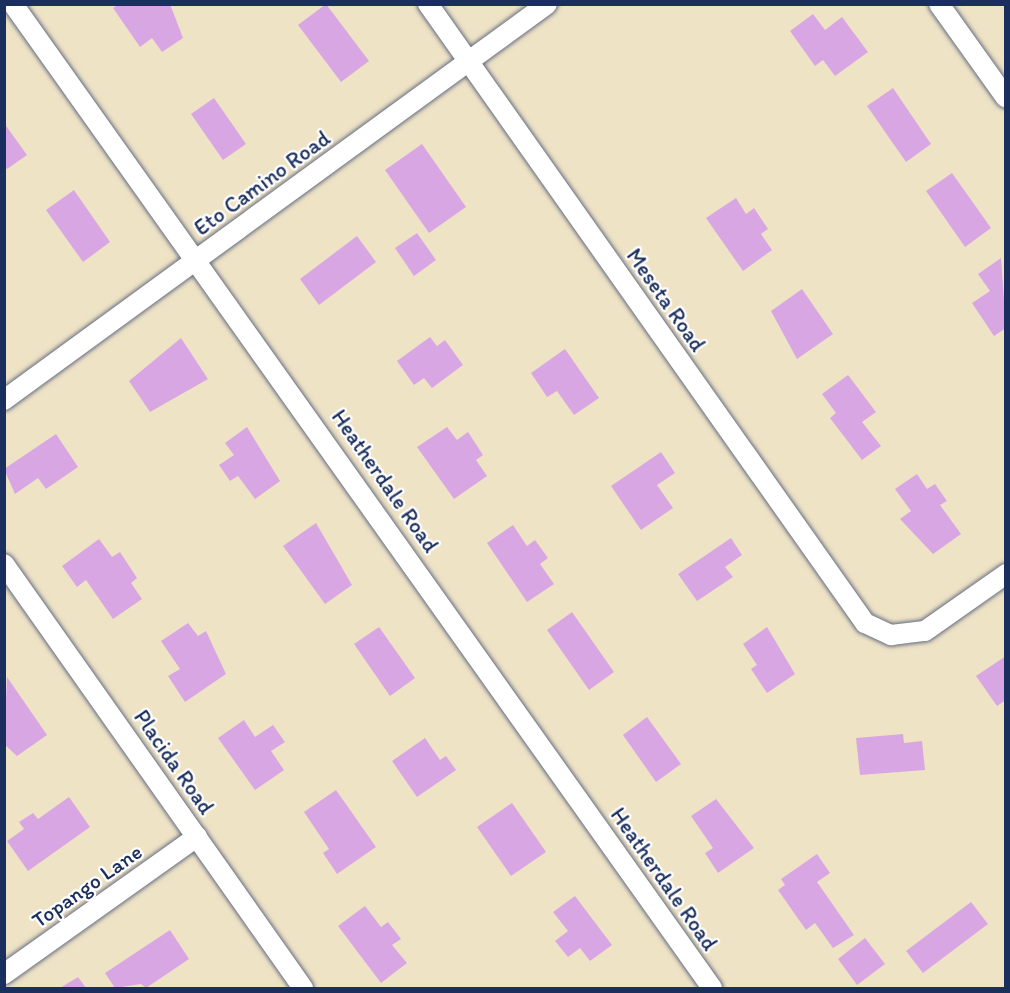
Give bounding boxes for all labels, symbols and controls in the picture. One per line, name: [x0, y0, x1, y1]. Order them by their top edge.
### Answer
street label: Eto Camino Road: [189, 125, 335, 241]
street label: Meseta Road: [621, 243, 711, 357]
street label: Heatherdale Road: [326, 405, 444, 557]
street label: Placida Road: [128, 705, 220, 819]
street label: Heatherdale Road: [605, 803, 723, 955]
street label: Topango Lane: [27, 838, 147, 934]

